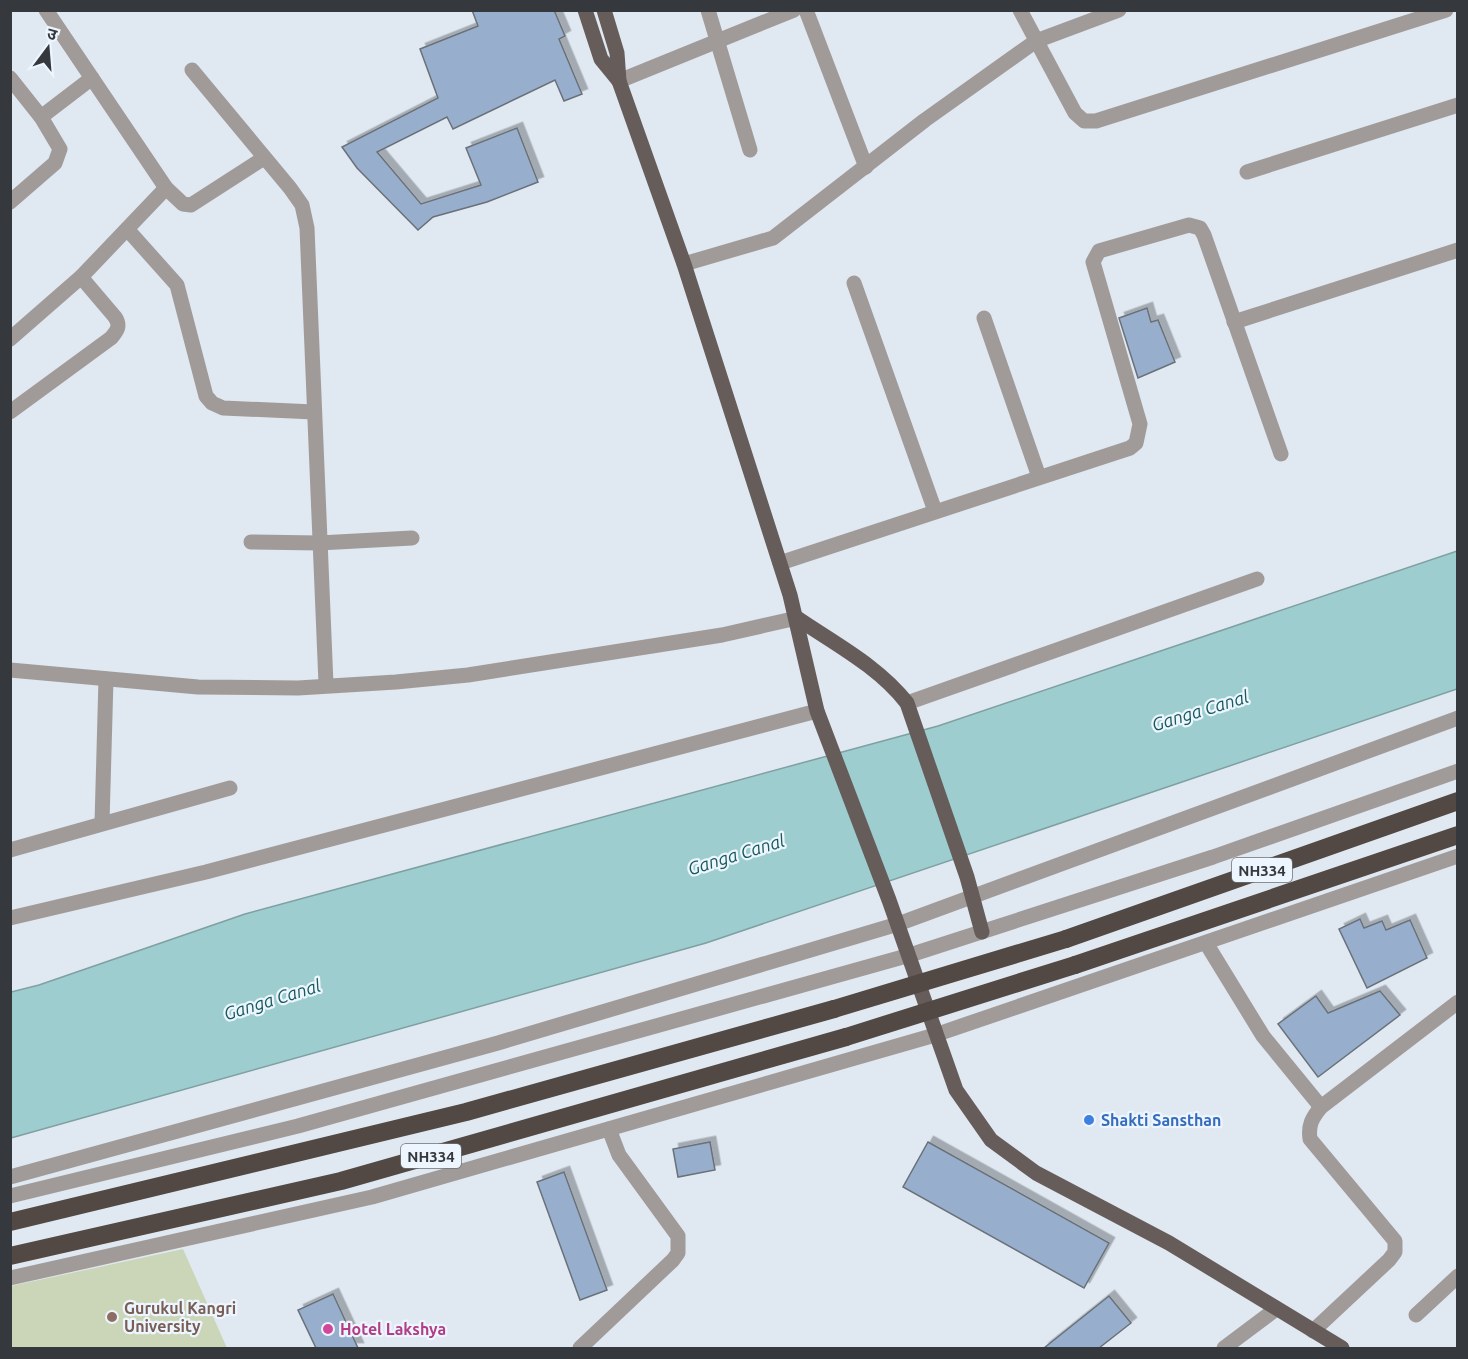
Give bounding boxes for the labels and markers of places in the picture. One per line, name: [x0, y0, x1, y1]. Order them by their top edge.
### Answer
place label: Shakti Sansthan: [1101, 1111, 1221, 1129]
marker: Shakti Sansthan: [1082, 1113, 1096, 1127]
place label: Gurukul Kangri University: [124, 1299, 236, 1335]
marker: Gurukul Kangri University: [105, 1310, 119, 1324]
place label: Hotel Lakshya: [340, 1320, 446, 1338]
marker: Hotel Lakshya: [321, 1322, 335, 1336]

